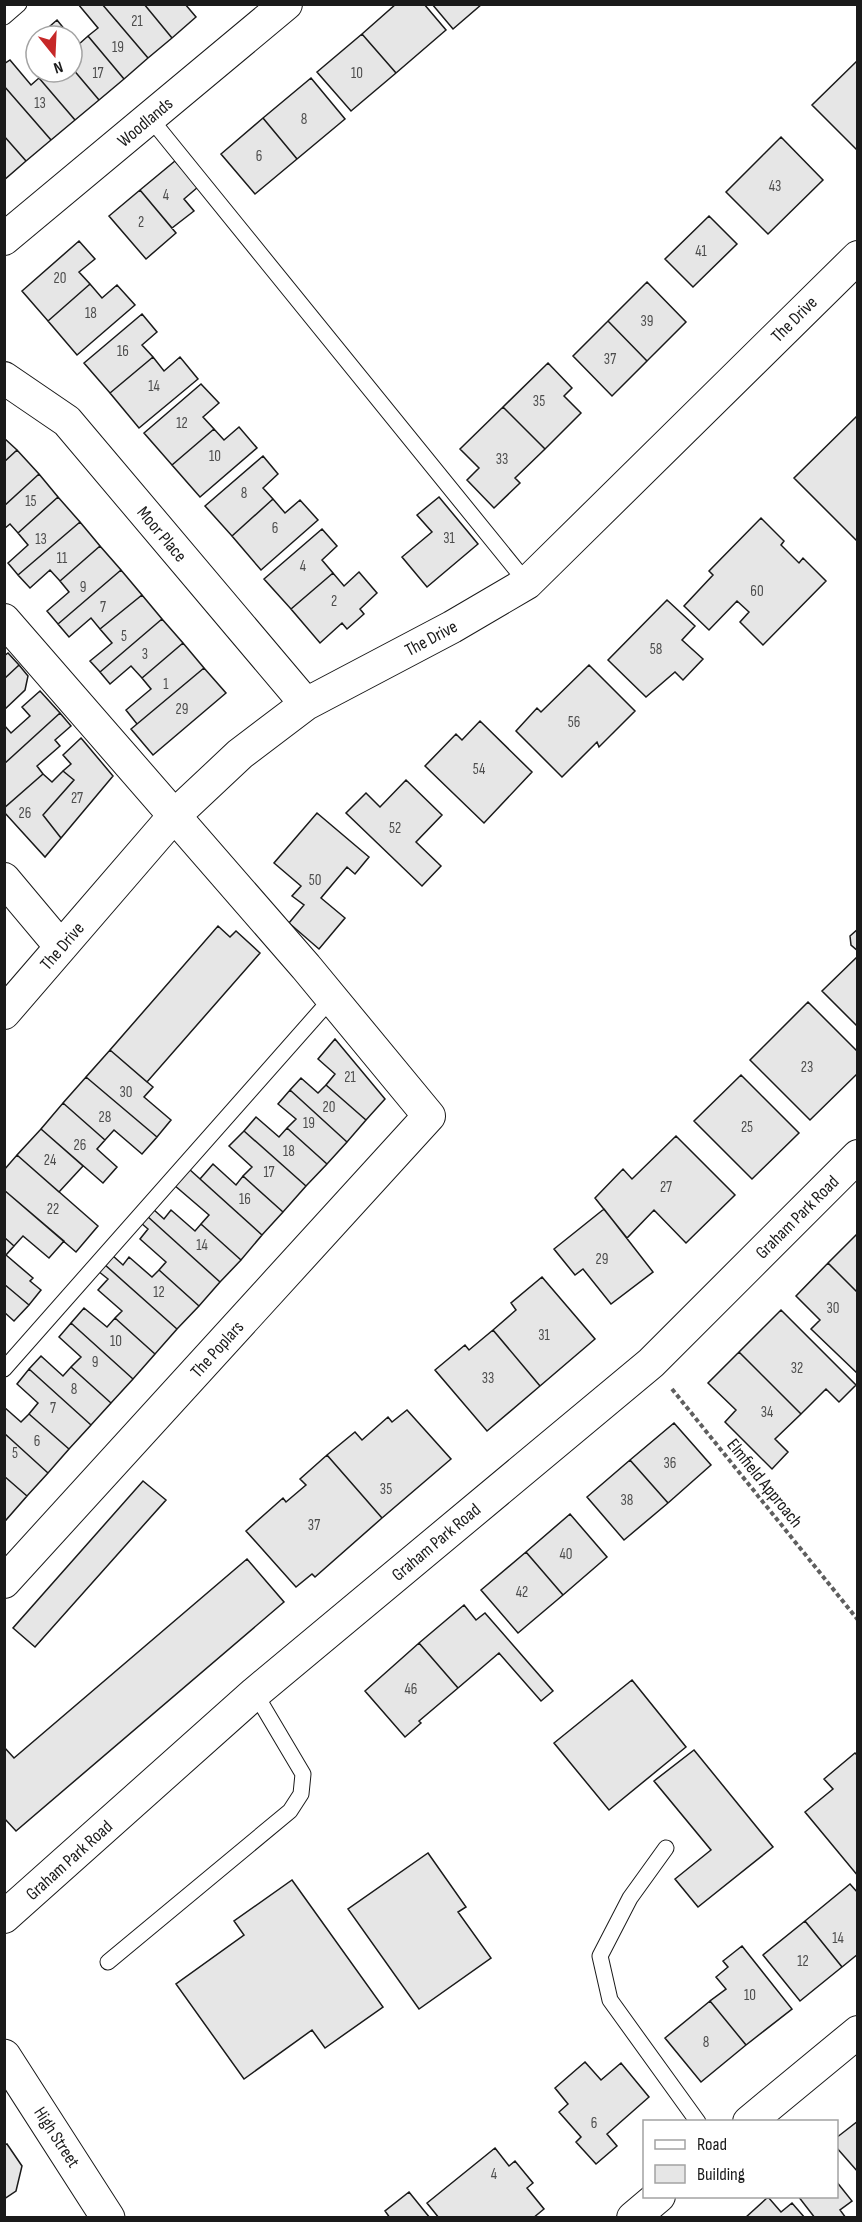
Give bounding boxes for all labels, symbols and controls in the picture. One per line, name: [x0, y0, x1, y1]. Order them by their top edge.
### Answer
house number: 21: [131, 12, 143, 31]
north arrow: [24, 24, 84, 84]
house number: 19: [112, 38, 124, 57]
text: N: [51, 56, 65, 77]
house number: 17: [92, 64, 104, 83]
house number: 10: [351, 64, 363, 83]
street label: Woodlands: [113, 93, 177, 152]
house number: 13: [34, 94, 46, 113]
house number: 8: [301, 110, 307, 129]
house number: 6: [256, 147, 262, 166]
house number: 43: [769, 177, 781, 196]
house number: 4: [163, 186, 169, 205]
house number: 2: [138, 213, 144, 232]
house number: 41: [695, 242, 708, 261]
house number: 20: [54, 269, 66, 288]
street label: The Drive: [767, 292, 822, 347]
house number: 18: [85, 304, 97, 323]
house number: 39: [641, 312, 653, 331]
house number: 16: [117, 342, 129, 361]
house number: 37: [604, 350, 616, 369]
house number: 14: [148, 377, 160, 396]
house number: 35: [533, 392, 545, 411]
house number: 12: [176, 414, 188, 433]
house number: 10: [209, 447, 221, 466]
house number: 33: [496, 450, 508, 469]
house number: 8: [241, 484, 247, 503]
house number: 15: [25, 492, 37, 511]
street label: Moor Place: [132, 502, 191, 566]
house number: 6: [272, 519, 278, 538]
house number: 31: [443, 529, 456, 548]
house number: 13: [35, 530, 47, 549]
house number: 11: [57, 549, 68, 568]
house number: 4: [300, 557, 306, 576]
house number: 9: [80, 578, 86, 597]
house number: 60: [750, 582, 764, 601]
house number: 2: [331, 592, 337, 611]
house number: 7: [100, 598, 106, 617]
street label: The Drive: [401, 616, 461, 661]
house number: 5: [121, 627, 127, 646]
house number: 58: [650, 640, 662, 659]
house number: 3: [142, 645, 148, 664]
house number: 1: [163, 675, 169, 694]
house number: 29: [176, 700, 188, 719]
house number: 56: [568, 713, 580, 732]
house number: 54: [473, 760, 485, 779]
house number: 27: [71, 789, 83, 808]
house number: 26: [19, 804, 31, 823]
house number: 52: [389, 819, 401, 838]
house number: 50: [309, 871, 321, 890]
street label: The Drive: [36, 918, 89, 974]
house number: 23: [801, 1058, 813, 1077]
house number: 21: [344, 1068, 356, 1087]
house number: 30: [120, 1083, 132, 1102]
house number: 20: [323, 1098, 335, 1117]
house number: 28: [99, 1108, 111, 1127]
house number: 19: [303, 1114, 315, 1133]
house number: 25: [741, 1118, 753, 1137]
house number: 26: [74, 1136, 86, 1155]
house number: 18: [283, 1142, 295, 1161]
house number: 24: [44, 1151, 56, 1170]
house number: 17: [263, 1163, 275, 1182]
street label: Graham Park Road: [751, 1171, 843, 1263]
house number: 27: [660, 1178, 672, 1197]
house number: 16: [239, 1190, 251, 1209]
house number: 22: [47, 1200, 59, 1219]
house number: 14: [196, 1236, 208, 1255]
house number: 29: [596, 1250, 608, 1269]
house number: 12: [153, 1283, 165, 1302]
house number: 30: [827, 1299, 839, 1318]
street label: The Poplars: [186, 1317, 248, 1382]
house number: 31: [538, 1326, 551, 1345]
house number: 10: [110, 1332, 122, 1351]
house number: 9: [92, 1353, 98, 1372]
house number: 32: [791, 1359, 803, 1378]
house number: 33: [482, 1369, 494, 1388]
house number: 8: [71, 1380, 77, 1399]
house number: 7: [50, 1399, 56, 1418]
house number: 34: [761, 1403, 773, 1422]
house number: 6: [34, 1432, 40, 1451]
street label: Elmfield Approach: [722, 1435, 807, 1532]
house number: 5: [12, 1444, 18, 1463]
house number: 36: [664, 1454, 676, 1473]
house number: 35: [380, 1480, 392, 1499]
house number: 38: [621, 1491, 633, 1510]
street label: Graham Park Road: [388, 1499, 485, 1585]
house number: 37: [308, 1516, 320, 1535]
house number: 40: [560, 1545, 572, 1564]
house number: 42: [516, 1583, 528, 1602]
house number: 46: [405, 1680, 417, 1699]
street label: Graham Park Road: [22, 1816, 117, 1905]
house number: 14: [832, 1929, 844, 1948]
house number: 12: [797, 1952, 809, 1971]
house number: 10: [744, 1986, 756, 2005]
house number: 8: [703, 2033, 709, 2052]
street label: High Street: [29, 2103, 84, 2172]
house number: 6: [591, 2114, 597, 2133]
legend: [643, 2120, 838, 2198]
text: Road: [697, 2134, 727, 2155]
text: Building: [697, 2164, 745, 2185]
house number: 4: [491, 2165, 497, 2184]

